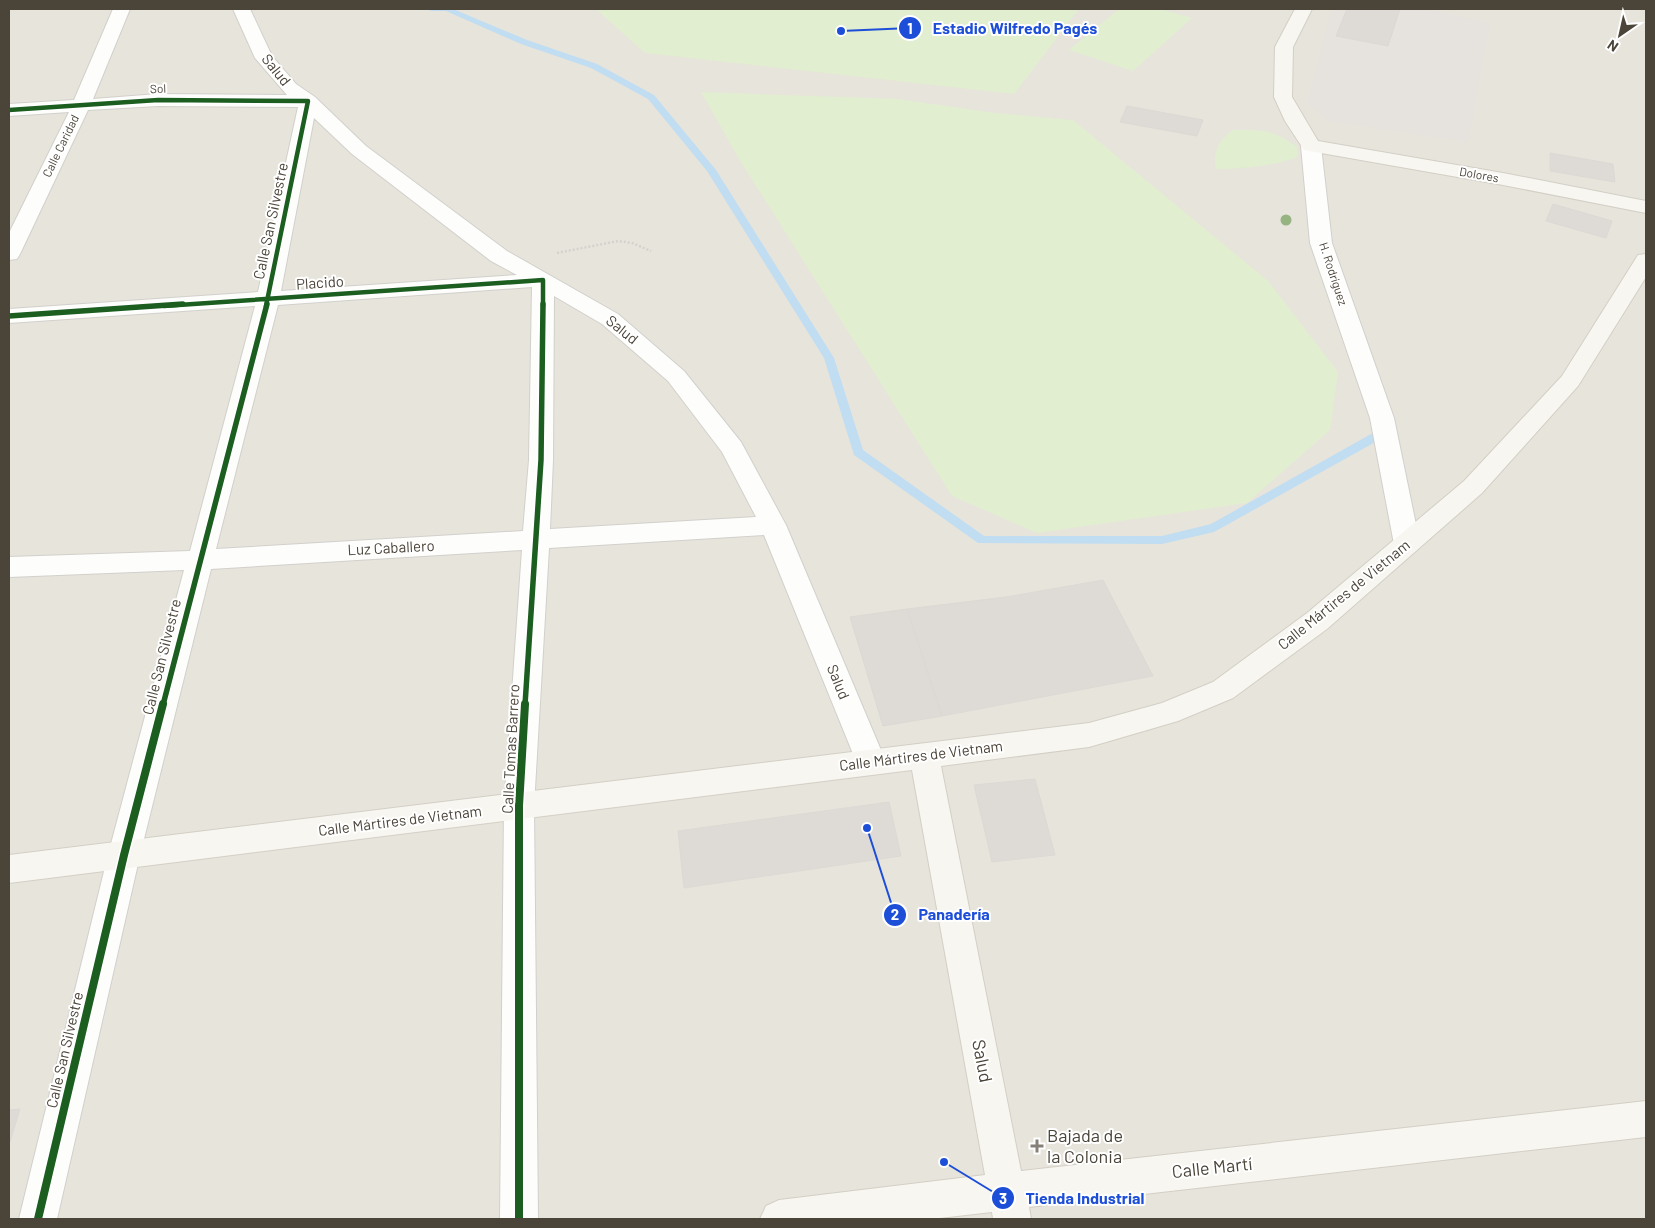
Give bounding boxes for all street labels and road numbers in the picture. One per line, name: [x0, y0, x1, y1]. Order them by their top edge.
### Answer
street label: Salud: [258, 50, 295, 89]
street label: Sol: [150, 81, 166, 95]
street label: Calle Caridad: [39, 112, 81, 179]
street label: Calle San Silvestre: [249, 161, 291, 281]
street label: Dolores: [1458, 164, 1500, 184]
street label: H. Rodríguez: [1317, 240, 1351, 307]
street label: Placido: [295, 271, 344, 293]
street label: Salud: [603, 311, 642, 348]
street label: Calle Mártires de Vietnam: [1274, 535, 1413, 653]
street label: Luz Caballero: [347, 536, 435, 558]
street label: Calle San Silvestre: [138, 597, 184, 717]
street label: Salud: [824, 662, 854, 702]
street label: Calle Tomas Barrero: [498, 684, 522, 814]
street label: Calle Mártires de Vietnam: [838, 736, 1004, 774]
street label: Calle Mártires de Vietnam: [317, 801, 483, 839]
street label: Calle San Silvestre: [42, 990, 86, 1110]
street label: Salud: [968, 1037, 998, 1084]
street label: Calle Martí: [1171, 1152, 1253, 1182]

